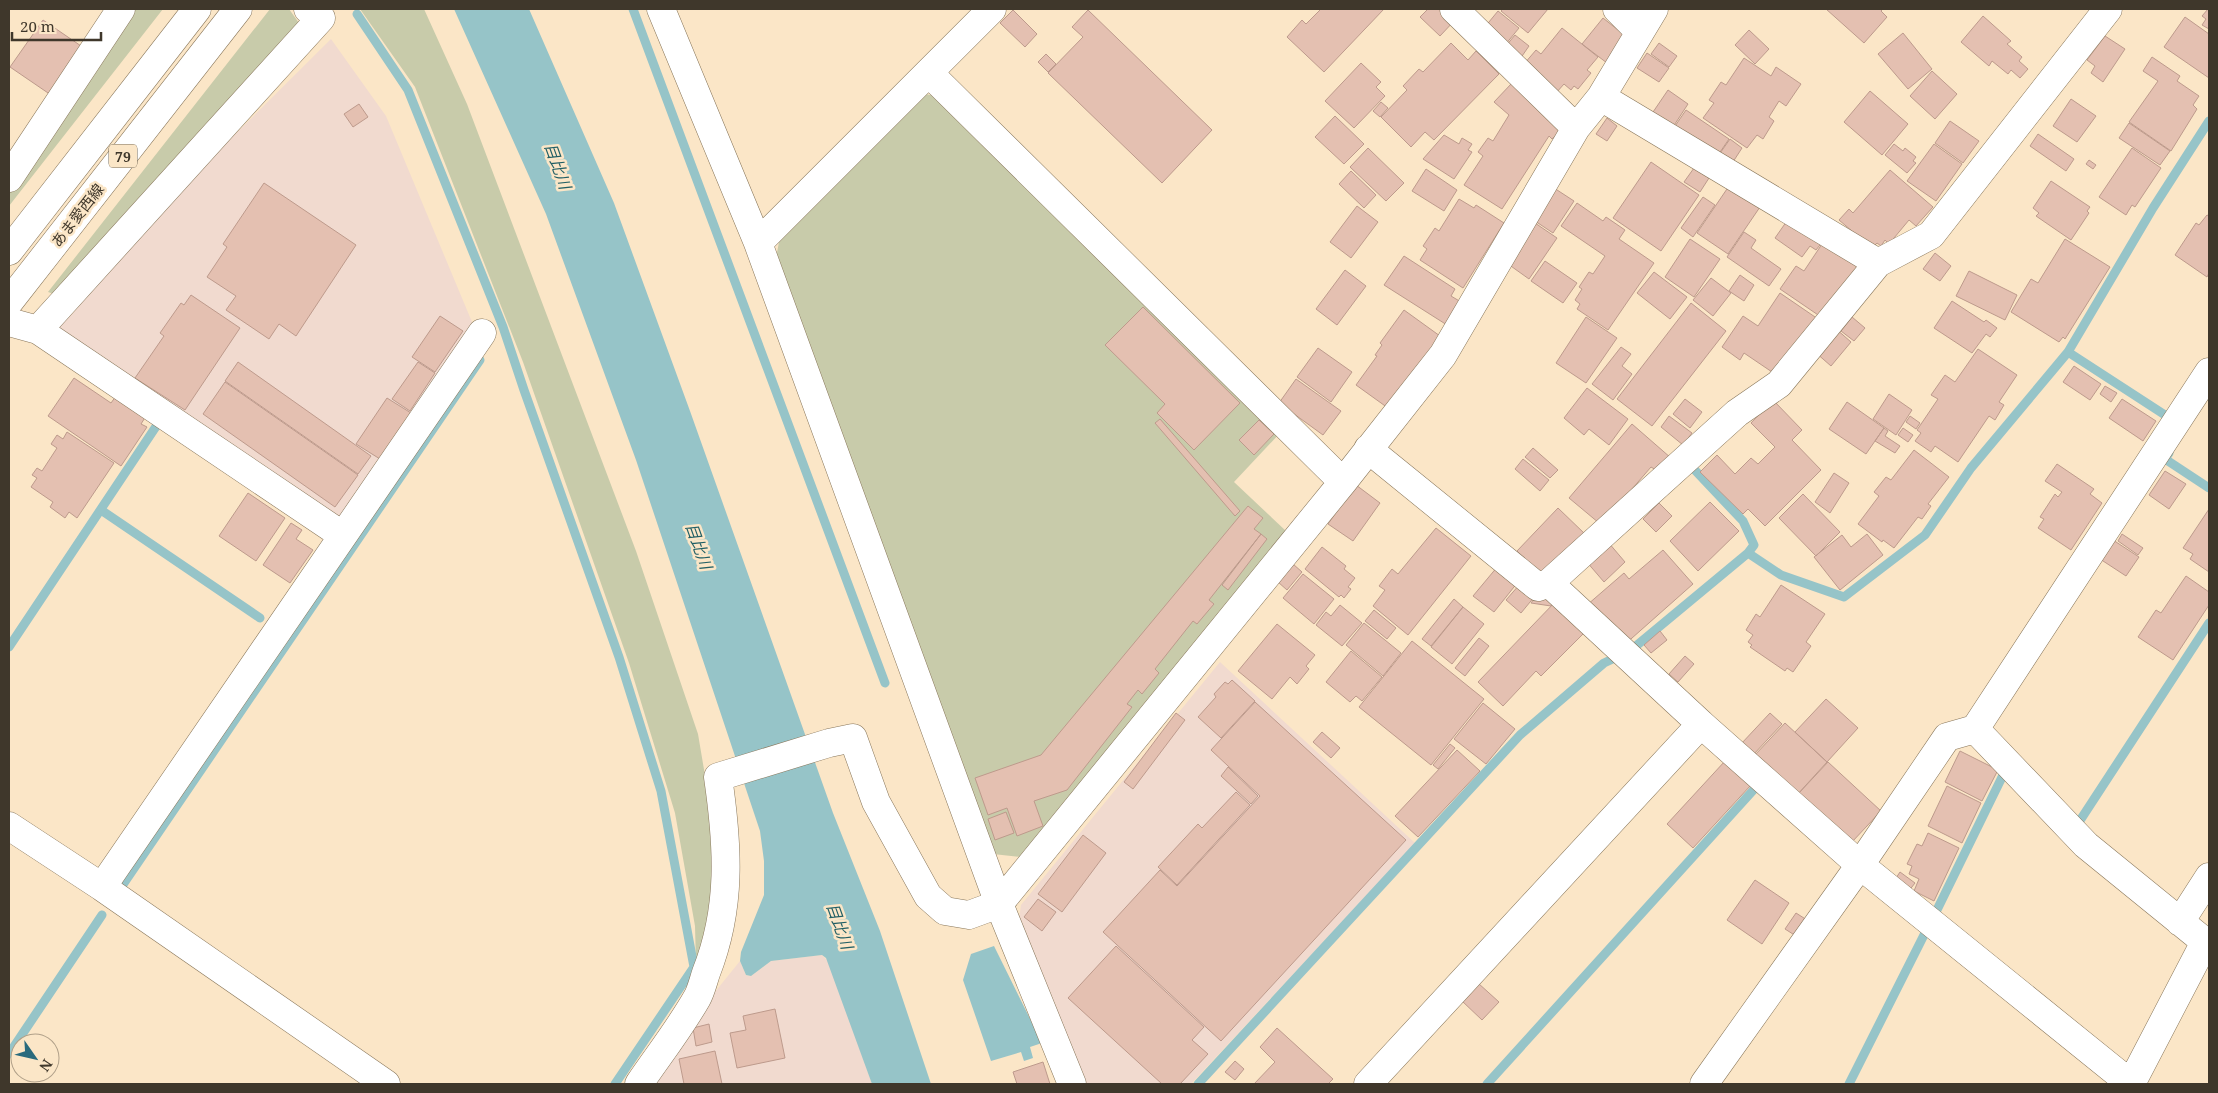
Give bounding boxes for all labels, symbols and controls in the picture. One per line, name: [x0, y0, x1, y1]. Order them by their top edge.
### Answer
scale bar: [12, 10, 101, 42]
text: 20 m: [20, 16, 55, 36]
water label: 目比川: [539, 140, 577, 194]
road number: 79: [109, 144, 137, 168]
street label: あま愛西線: [46, 179, 108, 251]
water label: 目比川: [680, 520, 718, 574]
water label: 目比川: [821, 900, 859, 954]
north arrow: [10, 1033, 60, 1083]
text: N: [35, 1056, 57, 1075]

